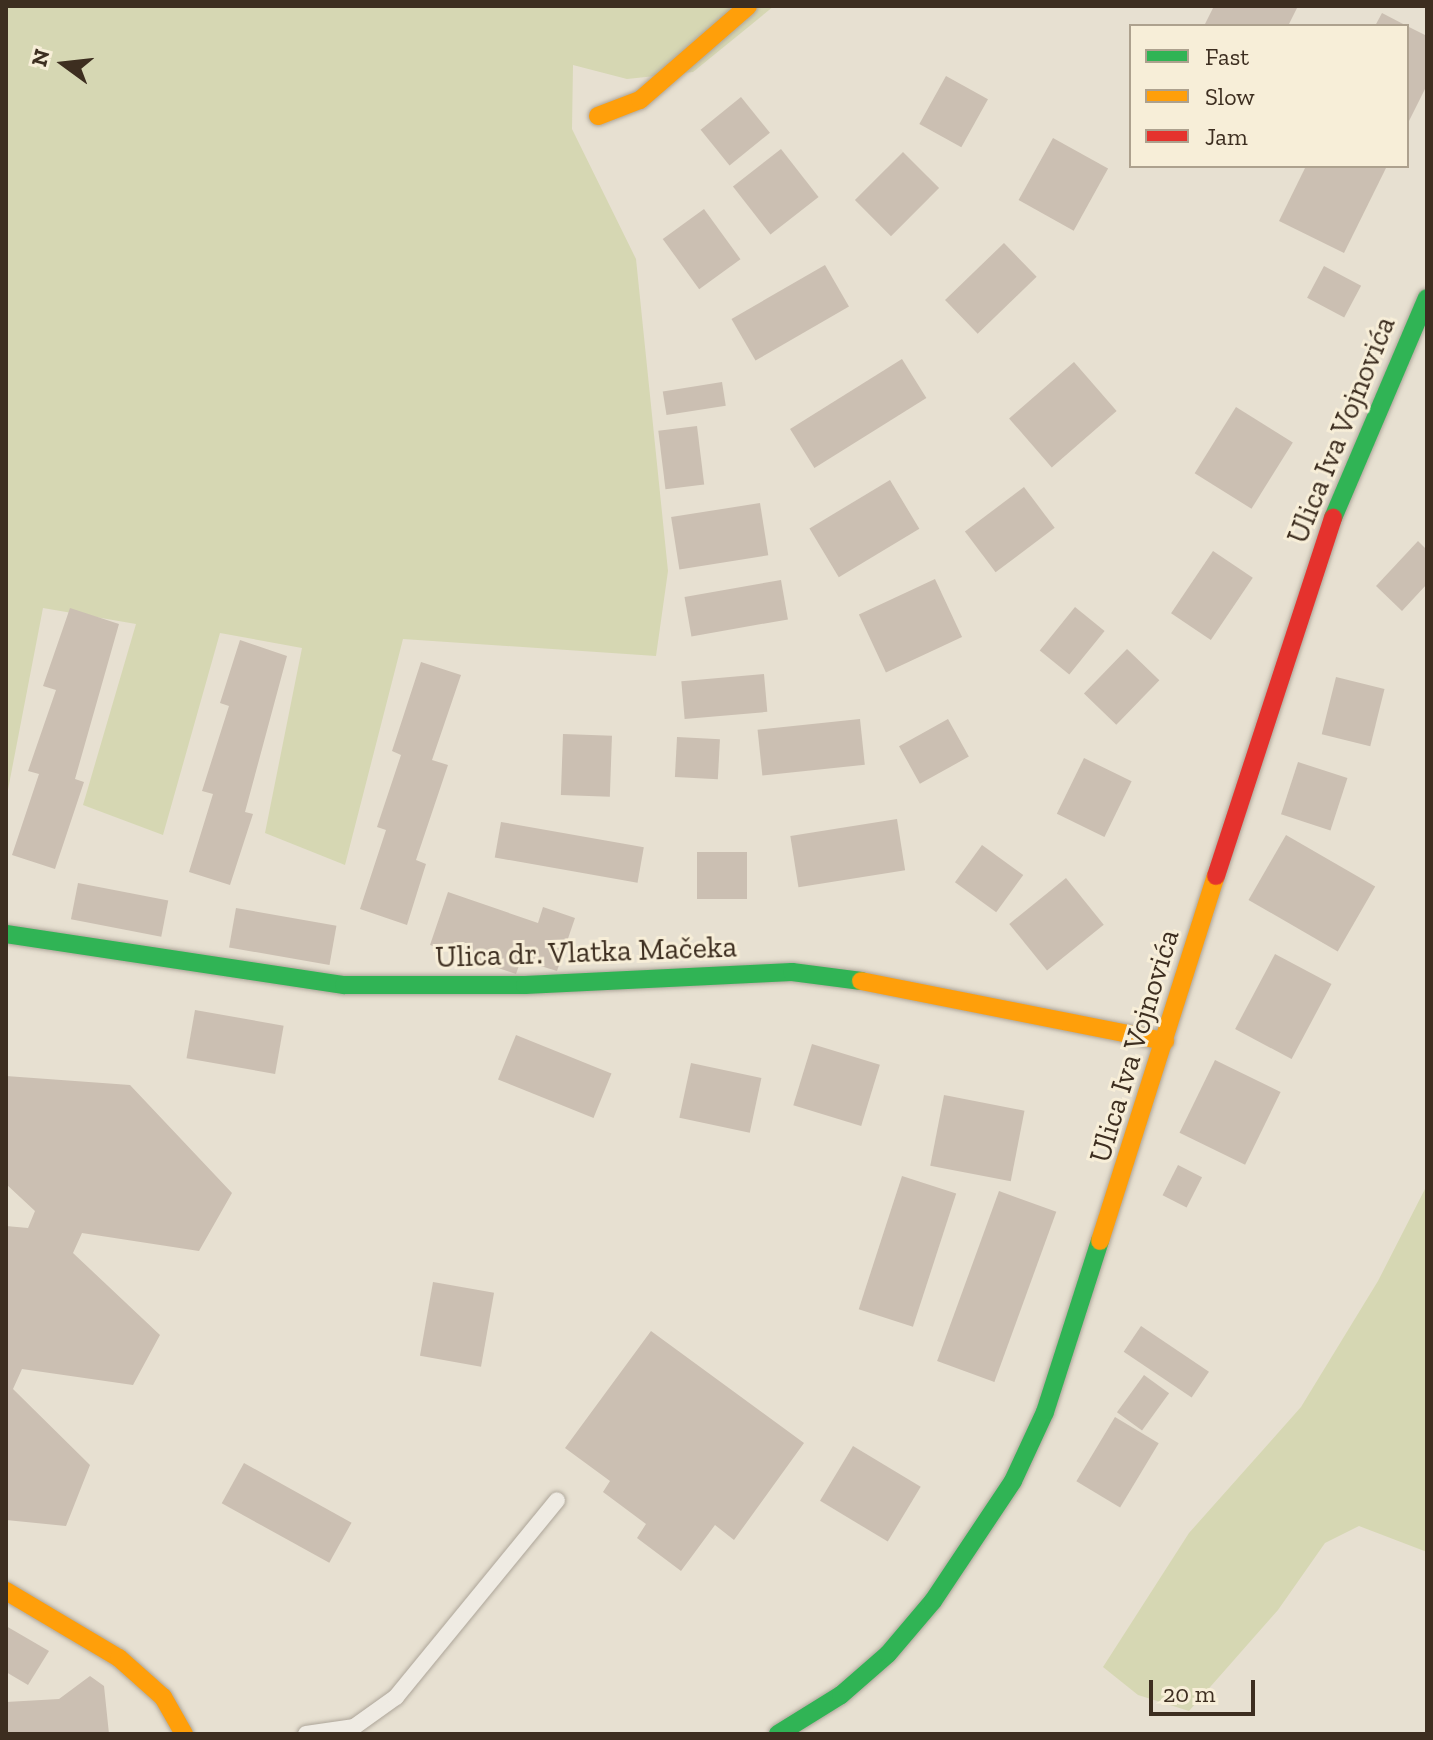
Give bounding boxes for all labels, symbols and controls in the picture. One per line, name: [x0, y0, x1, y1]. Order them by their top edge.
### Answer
north arrow: [24, 24, 104, 104]
legend: [1129, 24, 1409, 168]
text: Fast: [1205, 42, 1249, 71]
text: N: [25, 46, 56, 69]
text: Slow: [1205, 82, 1255, 111]
text: Jam: [1205, 122, 1248, 151]
street label: Ulica Iva Vojnovića: [1279, 311, 1403, 549]
street label: Ulica Iva Vojnovića: [1081, 925, 1187, 1167]
street label: Ulica dr. Vlatka Mačeka: [434, 929, 738, 975]
scale bar: [1153, 1664, 1259, 1714]
text: 20 m: [1163, 1679, 1215, 1708]

